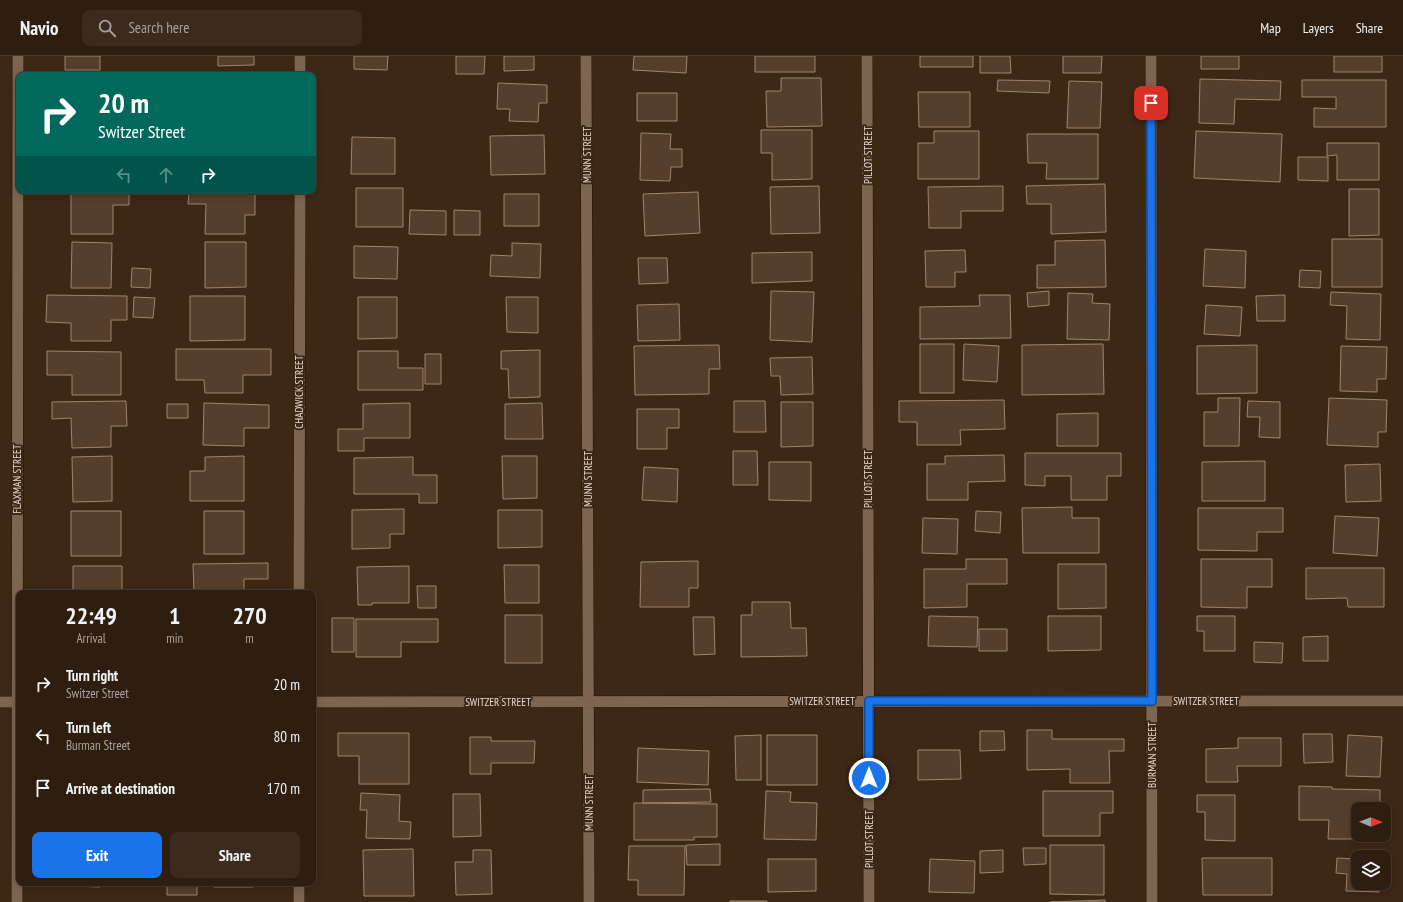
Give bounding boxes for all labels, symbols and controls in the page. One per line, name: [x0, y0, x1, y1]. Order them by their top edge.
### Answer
search box: [82, 10, 362, 46]
text: Navio: [20, 16, 58, 40]
icon: search: [96, 17, 118, 39]
text: Search here: [128, 18, 189, 37]
text: Map: [1260, 19, 1281, 37]
text: Layers: [1303, 19, 1334, 37]
text: Share: [1356, 19, 1383, 37]
text: 20 m: [98, 84, 149, 121]
pin: [1134, 86, 1168, 120]
icon: right: [32, 88, 84, 140]
icon: arrive: [1140, 92, 1162, 114]
text: Switzer Street: [98, 120, 185, 143]
street label: PILLOT STREET: [861, 126, 875, 184]
street label: MUNN STREET: [580, 127, 594, 183]
icon: left: [113, 164, 135, 186]
icon: ahead: [155, 164, 177, 186]
icon: right: [197, 164, 219, 186]
street label: CHADWICK STREET: [292, 355, 306, 429]
street label: FLAXMAN STREET: [10, 444, 24, 514]
street label: PILLOT STREET: [861, 450, 875, 508]
street label: MUNN STREET: [581, 451, 595, 507]
text: 22:49: [65, 600, 117, 631]
text: 1: [169, 600, 180, 631]
text: 270: [232, 600, 267, 631]
text: Arrival: [76, 630, 106, 647]
text: min: [166, 630, 183, 647]
text: m: [245, 630, 254, 647]
text: Turn right: [66, 666, 118, 685]
icon: right: [32, 673, 54, 695]
text: 20 m: [274, 675, 300, 694]
text: Switzer Street: [66, 685, 129, 702]
street label: SWITZER STREET: [789, 694, 855, 708]
street label: SWITZER STREET: [1173, 694, 1239, 708]
street label: SWITZER STREET: [465, 695, 531, 709]
text: Turn left: [66, 718, 111, 737]
street label: BURMAN STREET: [1145, 722, 1159, 788]
icon: left: [32, 725, 54, 747]
text: 80 m: [274, 727, 300, 746]
text: Burman Street: [66, 737, 130, 754]
position arrow: [848, 757, 890, 799]
street label: MUNN STREET: [582, 775, 596, 831]
icon: arrive: [32, 777, 54, 799]
text: Arrive at destination: [66, 779, 175, 798]
text: 170 m: [267, 779, 300, 798]
north arrow: [1351, 802, 1391, 842]
map controls: [1351, 802, 1391, 890]
street label: PILLOT STREET: [862, 810, 876, 868]
button: Exit: [32, 832, 162, 878]
button: Share: [170, 832, 300, 878]
button: layers: [1351, 850, 1391, 890]

